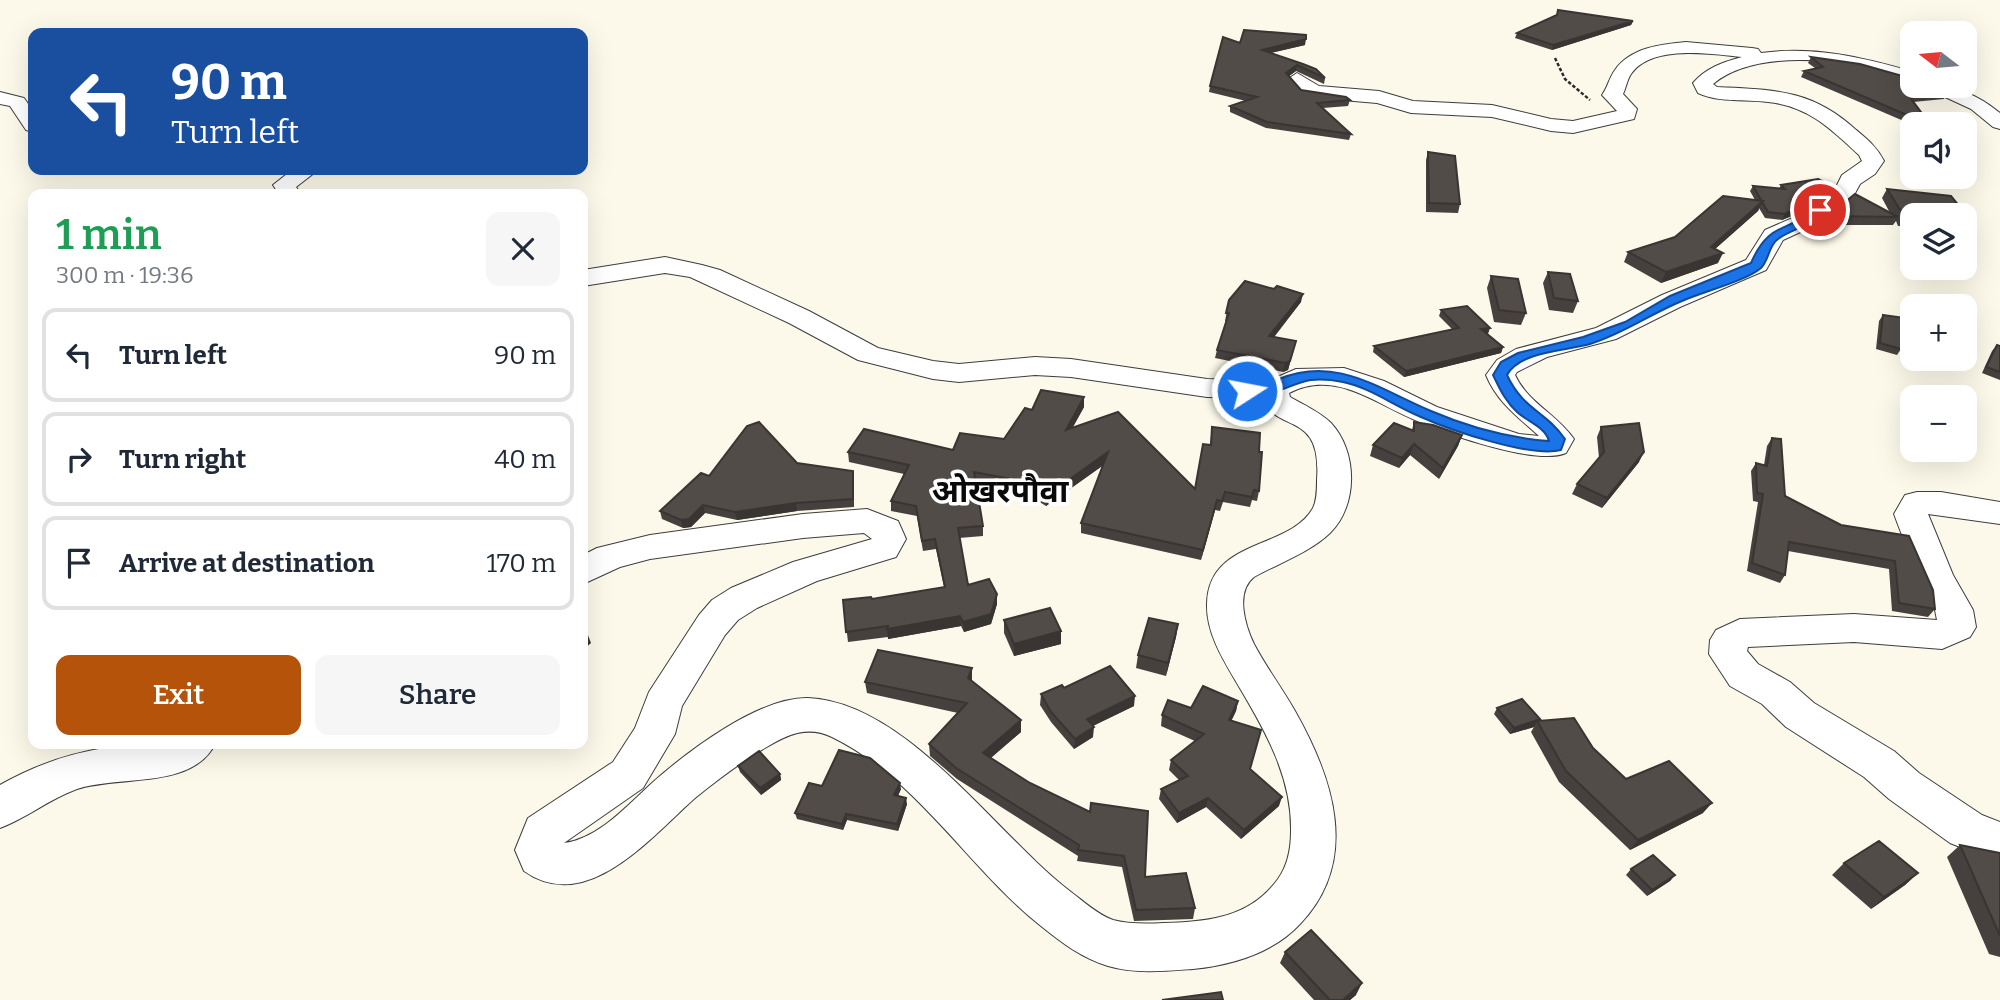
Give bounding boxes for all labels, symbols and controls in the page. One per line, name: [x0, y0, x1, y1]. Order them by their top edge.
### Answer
north arrow: [1900, 21, 1978, 98]
map controls: [1900, 21, 1977, 462]
text: 90 m: [171, 53, 287, 112]
icon: left: [56, 56, 147, 147]
button: sound: [1900, 112, 1977, 189]
text: Turn left: [171, 113, 299, 151]
pin: [1790, 180, 1850, 240]
icon: arrive: [1801, 191, 1839, 229]
button: layers: [1900, 203, 1977, 280]
text: 1 min: [56, 210, 162, 260]
button: close: [486, 212, 560, 286]
text: 300 m · 19:36: [56, 261, 193, 289]
button: +: [1900, 294, 1977, 371]
icon: left: [60, 336, 98, 374]
text: Turn left: [119, 340, 227, 371]
text: 90 m: [494, 340, 556, 371]
position arrow: [1210, 354, 1284, 428]
button: −: [1900, 385, 1977, 462]
icon: right: [60, 440, 98, 478]
text: Turn right: [119, 444, 246, 475]
text: 40 m: [494, 444, 556, 475]
district label: ओखरपौवा: [932, 472, 1069, 510]
icon: arrive: [60, 544, 98, 582]
text: Arrive at destination: [119, 548, 374, 579]
text: 170 m: [486, 548, 556, 579]
button: Exit: [56, 655, 301, 735]
button: Share: [315, 655, 560, 735]

